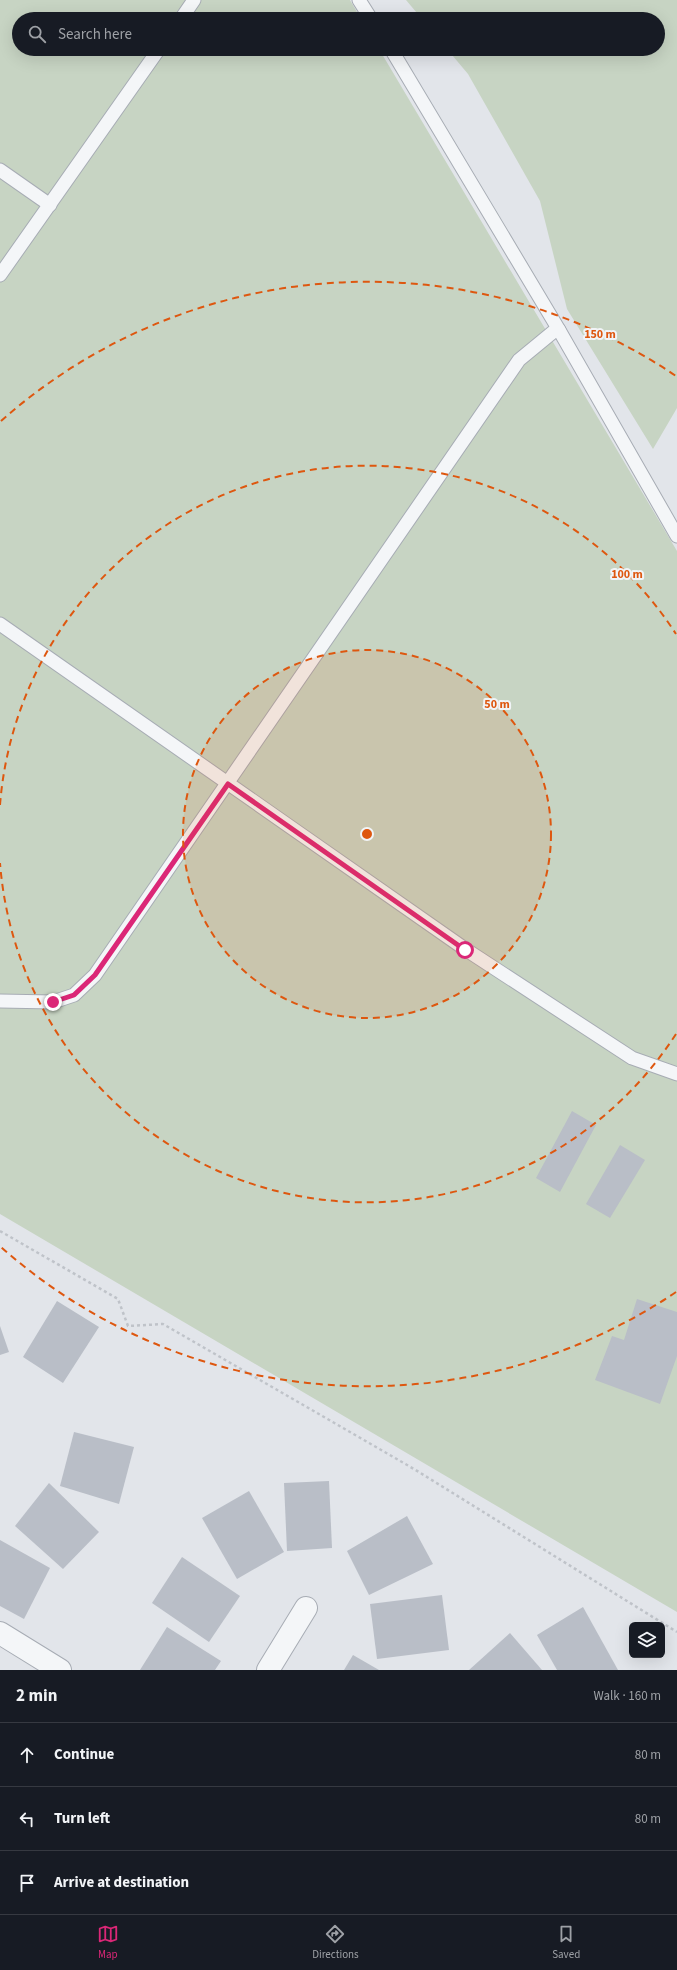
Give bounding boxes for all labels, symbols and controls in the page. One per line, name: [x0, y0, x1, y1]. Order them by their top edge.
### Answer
search box: [12, 12, 665, 56]
icon: search: [26, 23, 48, 45]
text: Search here: [58, 24, 132, 45]
text: 150 m: [584, 326, 616, 343]
text: 100 m: [611, 566, 643, 583]
text: 50 m: [484, 696, 510, 713]
centre of rings: [360, 827, 374, 841]
route start: [456, 941, 474, 959]
route end: [44, 993, 62, 1011]
map controls: [629, 1622, 665, 1658]
button: layers: [629, 1622, 665, 1658]
text: 2 min: [16, 1684, 57, 1708]
text: Walk · 160 m: [593, 1687, 661, 1705]
icon: ahead: [16, 1744, 38, 1766]
text: Continue: [54, 1744, 114, 1765]
text: 80 m: [635, 1746, 661, 1764]
icon: left: [16, 1808, 38, 1830]
text: Turn left: [54, 1808, 110, 1829]
text: 80 m: [635, 1810, 661, 1828]
icon: arrive: [16, 1872, 38, 1894]
text: Arrive at destination: [54, 1872, 189, 1893]
tab: Map: [97, 1923, 119, 1962]
tab: Directions: [312, 1923, 359, 1962]
tab: Saved: [552, 1923, 580, 1962]

